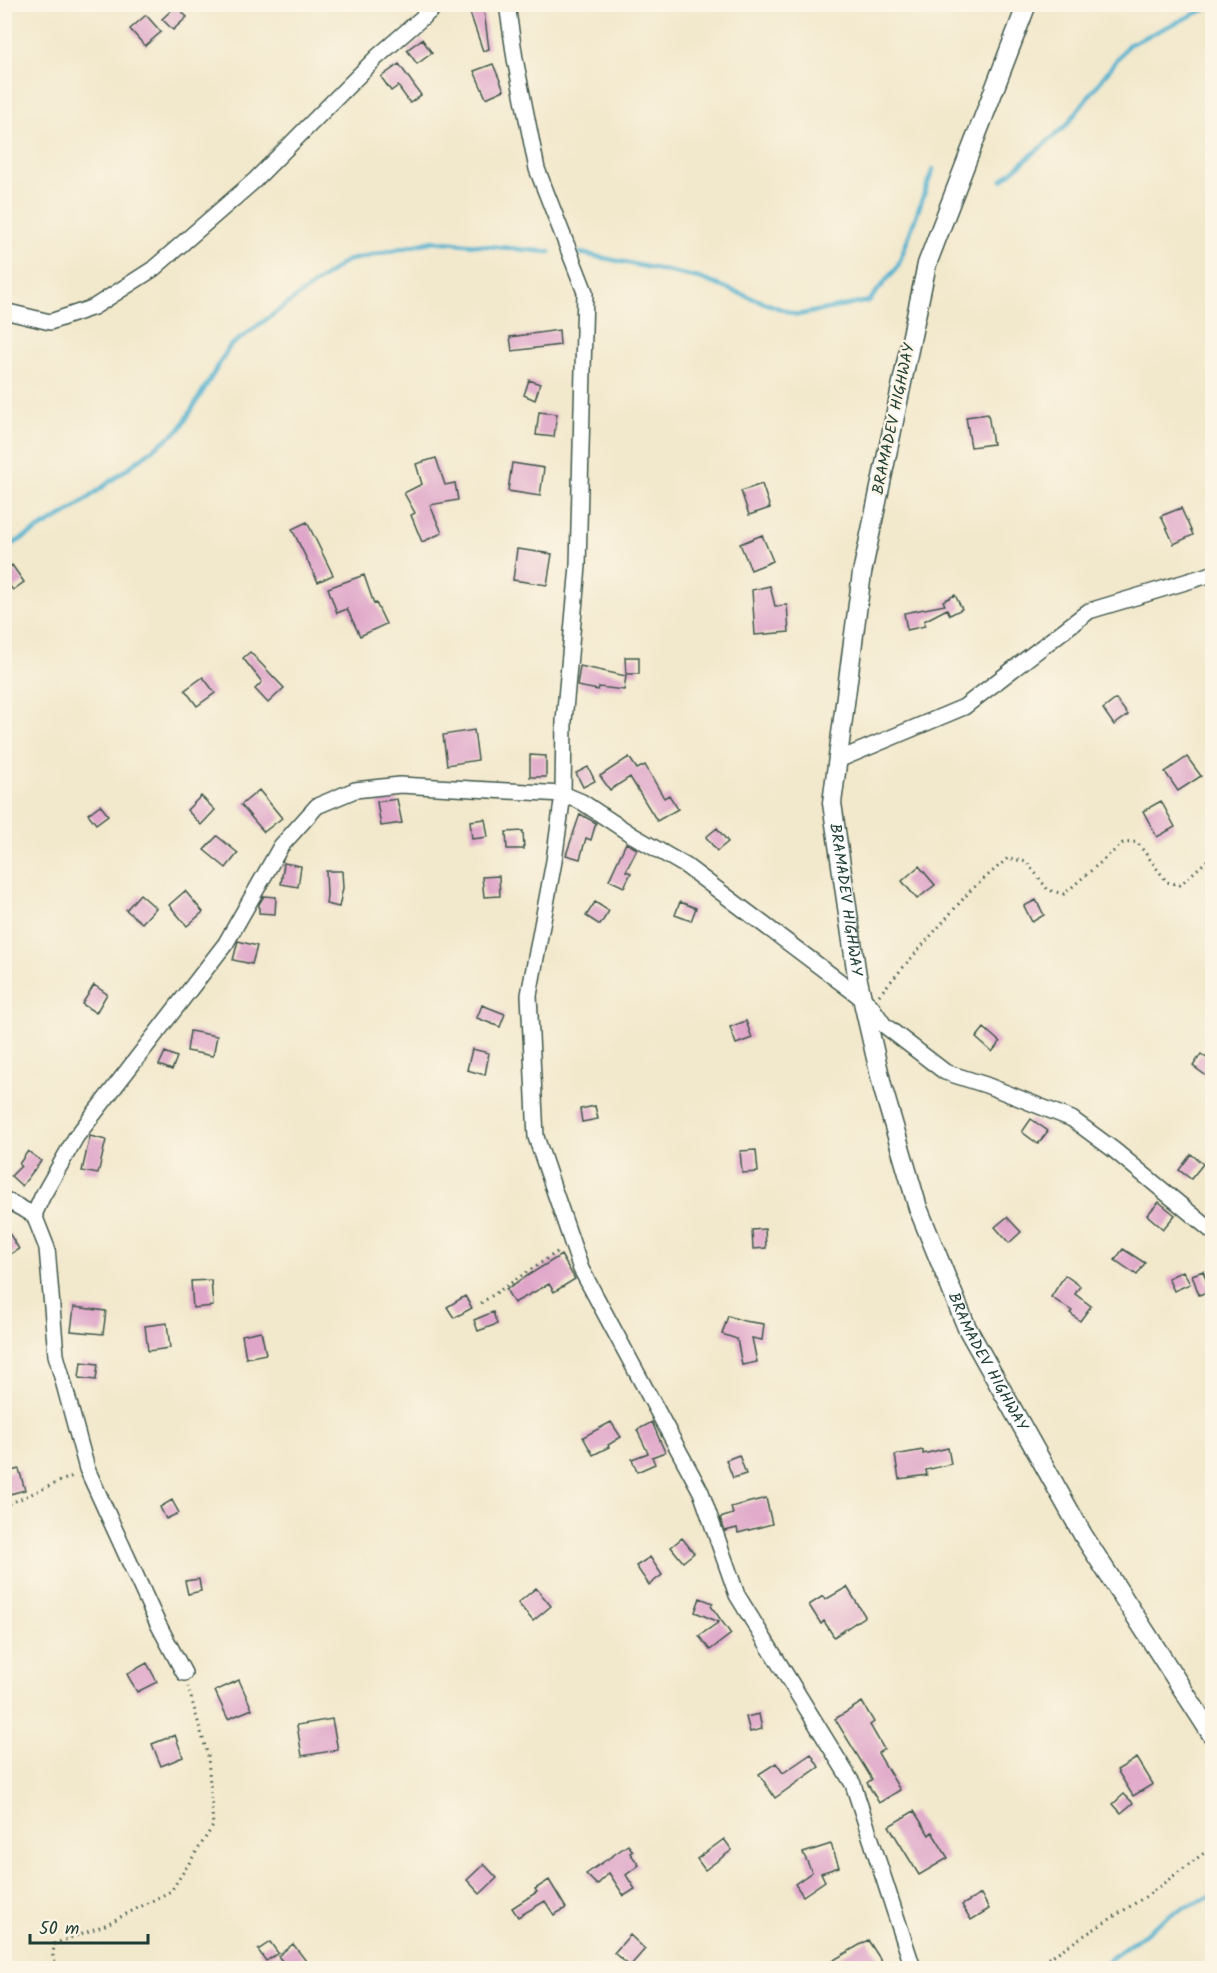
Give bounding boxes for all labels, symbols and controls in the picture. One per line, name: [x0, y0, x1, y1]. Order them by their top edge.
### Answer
street label: BRAMADEV HIGHWAY: [866, 340, 922, 497]
street label: BRAMADEV HIGHWAY: [823, 822, 869, 978]
street label: BRAMADEV HIGHWAY: [941, 1288, 1035, 1436]
scale bar: [30, 1907, 148, 1945]
text: 50 m: [39, 1915, 79, 1944]

